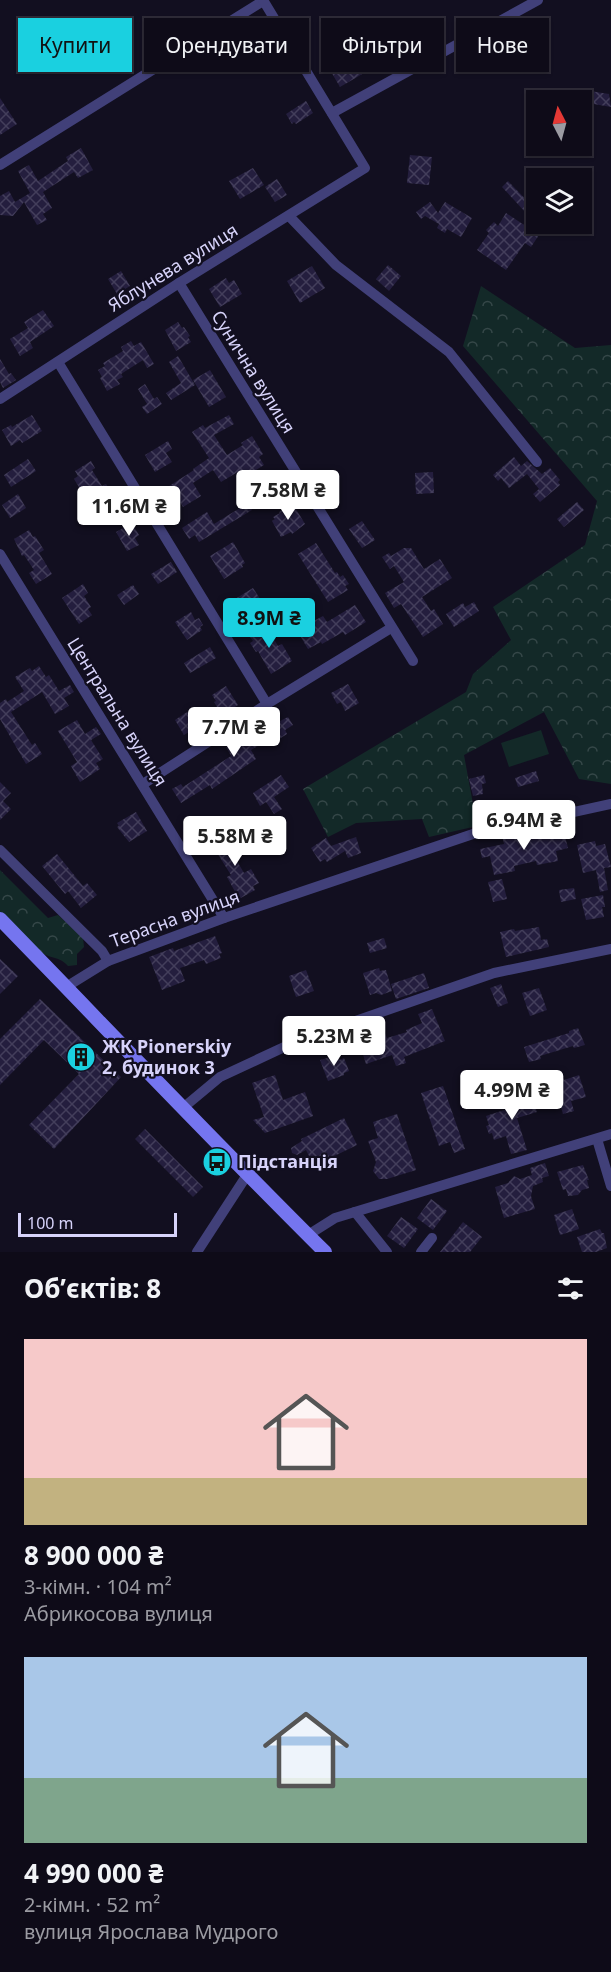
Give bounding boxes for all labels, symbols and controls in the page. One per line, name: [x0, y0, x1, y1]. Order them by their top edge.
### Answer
chip: Купити: [18, 18, 132, 72]
chip: Орендувати: [144, 18, 309, 72]
chip: Фільтри: [321, 18, 444, 72]
chip: Нове: [456, 18, 549, 72]
north arrow: [526, 90, 592, 156]
map controls: [526, 90, 592, 234]
button: layers: [526, 168, 592, 234]
street label: Яблунева вулиця: [103, 217, 242, 317]
street label: Сунична вулиця: [206, 305, 301, 437]
pin: 7.58M ₴: [233, 470, 343, 521]
text: 7.58M ₴: [250, 476, 326, 503]
pin: 11.6M ₴: [74, 486, 184, 537]
text: 11.6M ₴: [91, 492, 167, 519]
pin: 8.9M ₴: [220, 598, 318, 649]
text: 8.9M ₴: [237, 604, 301, 631]
street label: Центральна вулиця: [62, 633, 173, 790]
pin: 7.7M ₴: [185, 707, 283, 758]
text: 7.7M ₴: [202, 713, 266, 740]
pin: 6.94M ₴: [469, 800, 579, 851]
text: 6.94M ₴: [486, 806, 562, 833]
pin: 5.58M ₴: [180, 816, 290, 867]
text: 5.58M ₴: [197, 822, 273, 849]
street label: Терасна вулиця: [107, 883, 243, 953]
pin: 5.23M ₴: [279, 1016, 389, 1067]
text: 5.23M ₴: [296, 1022, 372, 1049]
place label: ЖК Pionerskiy 2, будинок 3: [102, 1034, 232, 1079]
building icon: ЖК Pionerskiy 2, будинок 3: [65, 1041, 97, 1073]
pin: 4.99M ₴: [457, 1070, 567, 1121]
text: 4.99M ₴: [474, 1076, 550, 1103]
bus stop icon: Підстанція: [201, 1146, 233, 1178]
place label: Підстанція: [238, 1149, 338, 1173]
scale bar: [18, 1210, 177, 1238]
text: 100 m: [27, 1212, 74, 1234]
text: Об’єктів: 8: [24, 1270, 161, 1306]
icon: filters: [554, 1272, 587, 1305]
icon: home: [252, 1378, 360, 1486]
text: 8 900 000 ₴: [24, 1537, 163, 1573]
text: 3-кімн. · 104 m²: [24, 1573, 172, 1600]
text: Абрикосова вулиця: [24, 1600, 213, 1627]
icon: home: [252, 1696, 360, 1804]
text: 4 990 000 ₴: [24, 1855, 163, 1891]
text: 2-кімн. · 52 m²: [24, 1891, 160, 1918]
text: вулиця Ярослава Мудрого: [24, 1918, 278, 1945]

